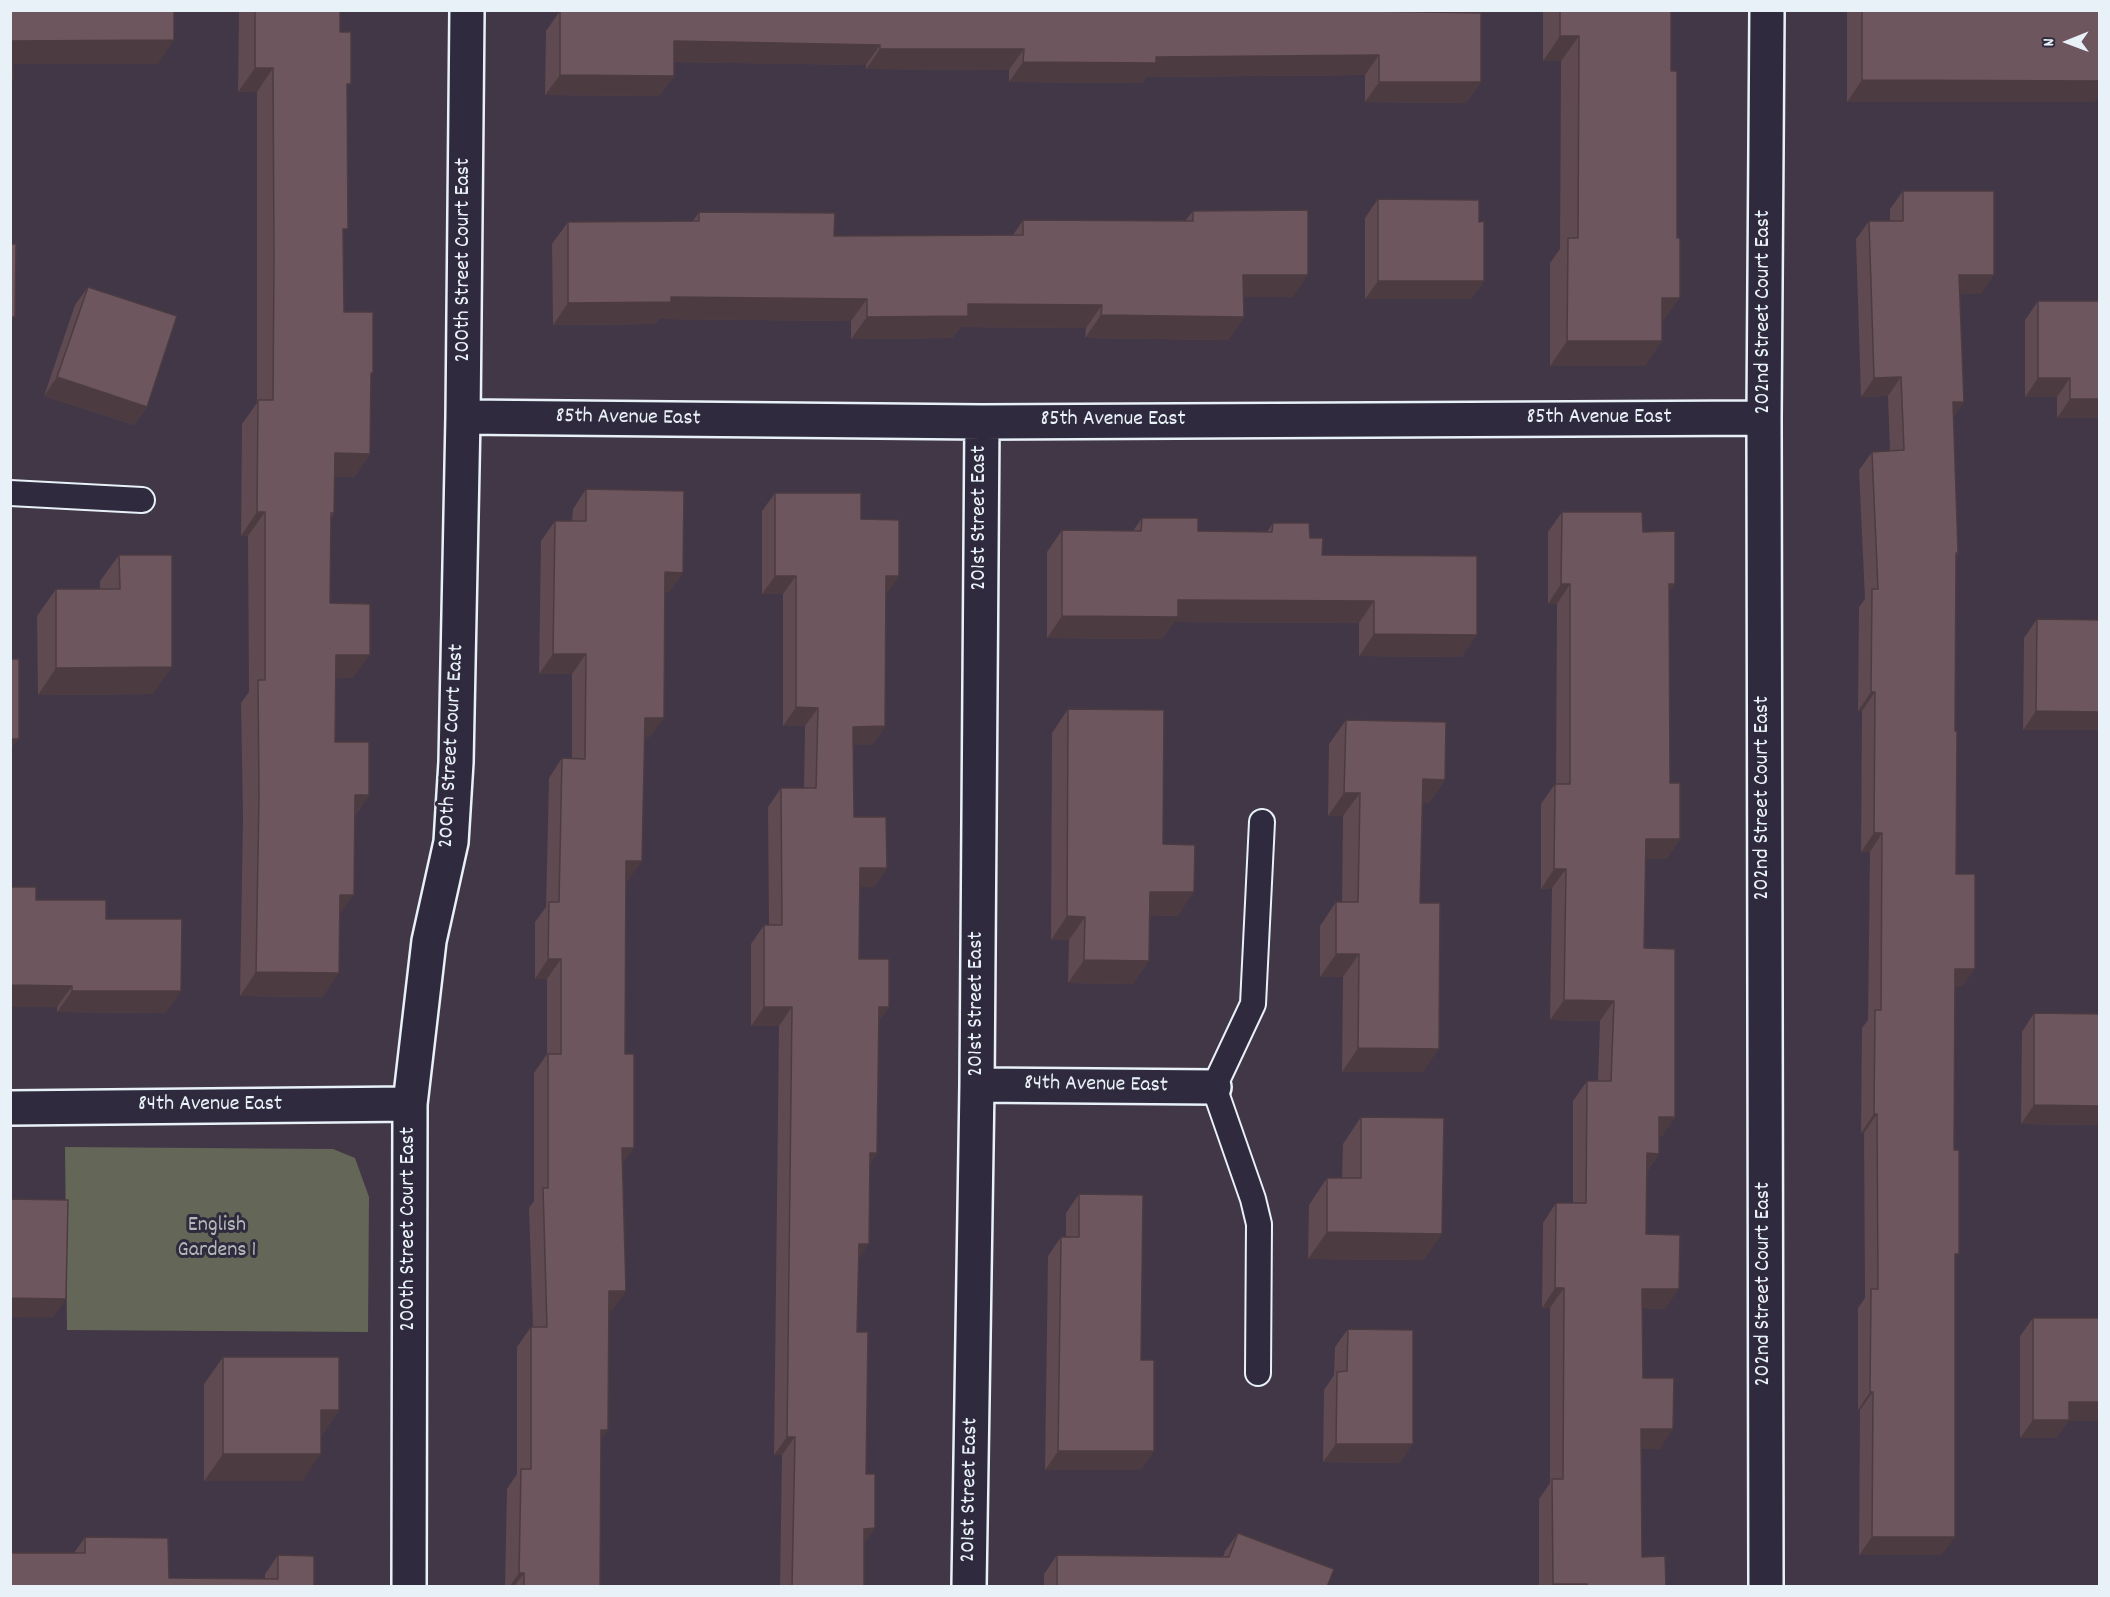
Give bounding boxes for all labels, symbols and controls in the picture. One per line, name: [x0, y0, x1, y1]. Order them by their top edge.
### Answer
north arrow: [2038, 12, 2098, 72]
text: N: [2038, 38, 2061, 46]
street label: 200th Street Court East: [452, 158, 478, 362]
street label: 202nd Street Court East: [1752, 210, 1778, 414]
street label: 85th Avenue East: [555, 405, 701, 433]
street label: 85th Avenue East: [1526, 406, 1672, 432]
street label: 85th Avenue East: [1040, 408, 1186, 434]
street label: 201st Street East: [968, 445, 994, 591]
street label: 200th Street Court East: [434, 643, 472, 849]
street label: 202nd Street Court East: [1751, 696, 1777, 900]
street label: 201st Street East: [965, 931, 991, 1077]
street label: 84th Avenue East: [1024, 1072, 1168, 1100]
street label: 84th Avenue East: [138, 1093, 282, 1119]
street label: 200th Street Court East: [397, 1127, 423, 1331]
street label: 202nd Street Court East: [1752, 1182, 1778, 1386]
park label: English Gardens 1: [178, 1214, 256, 1266]
street label: 201st Street East: [957, 1417, 985, 1563]

